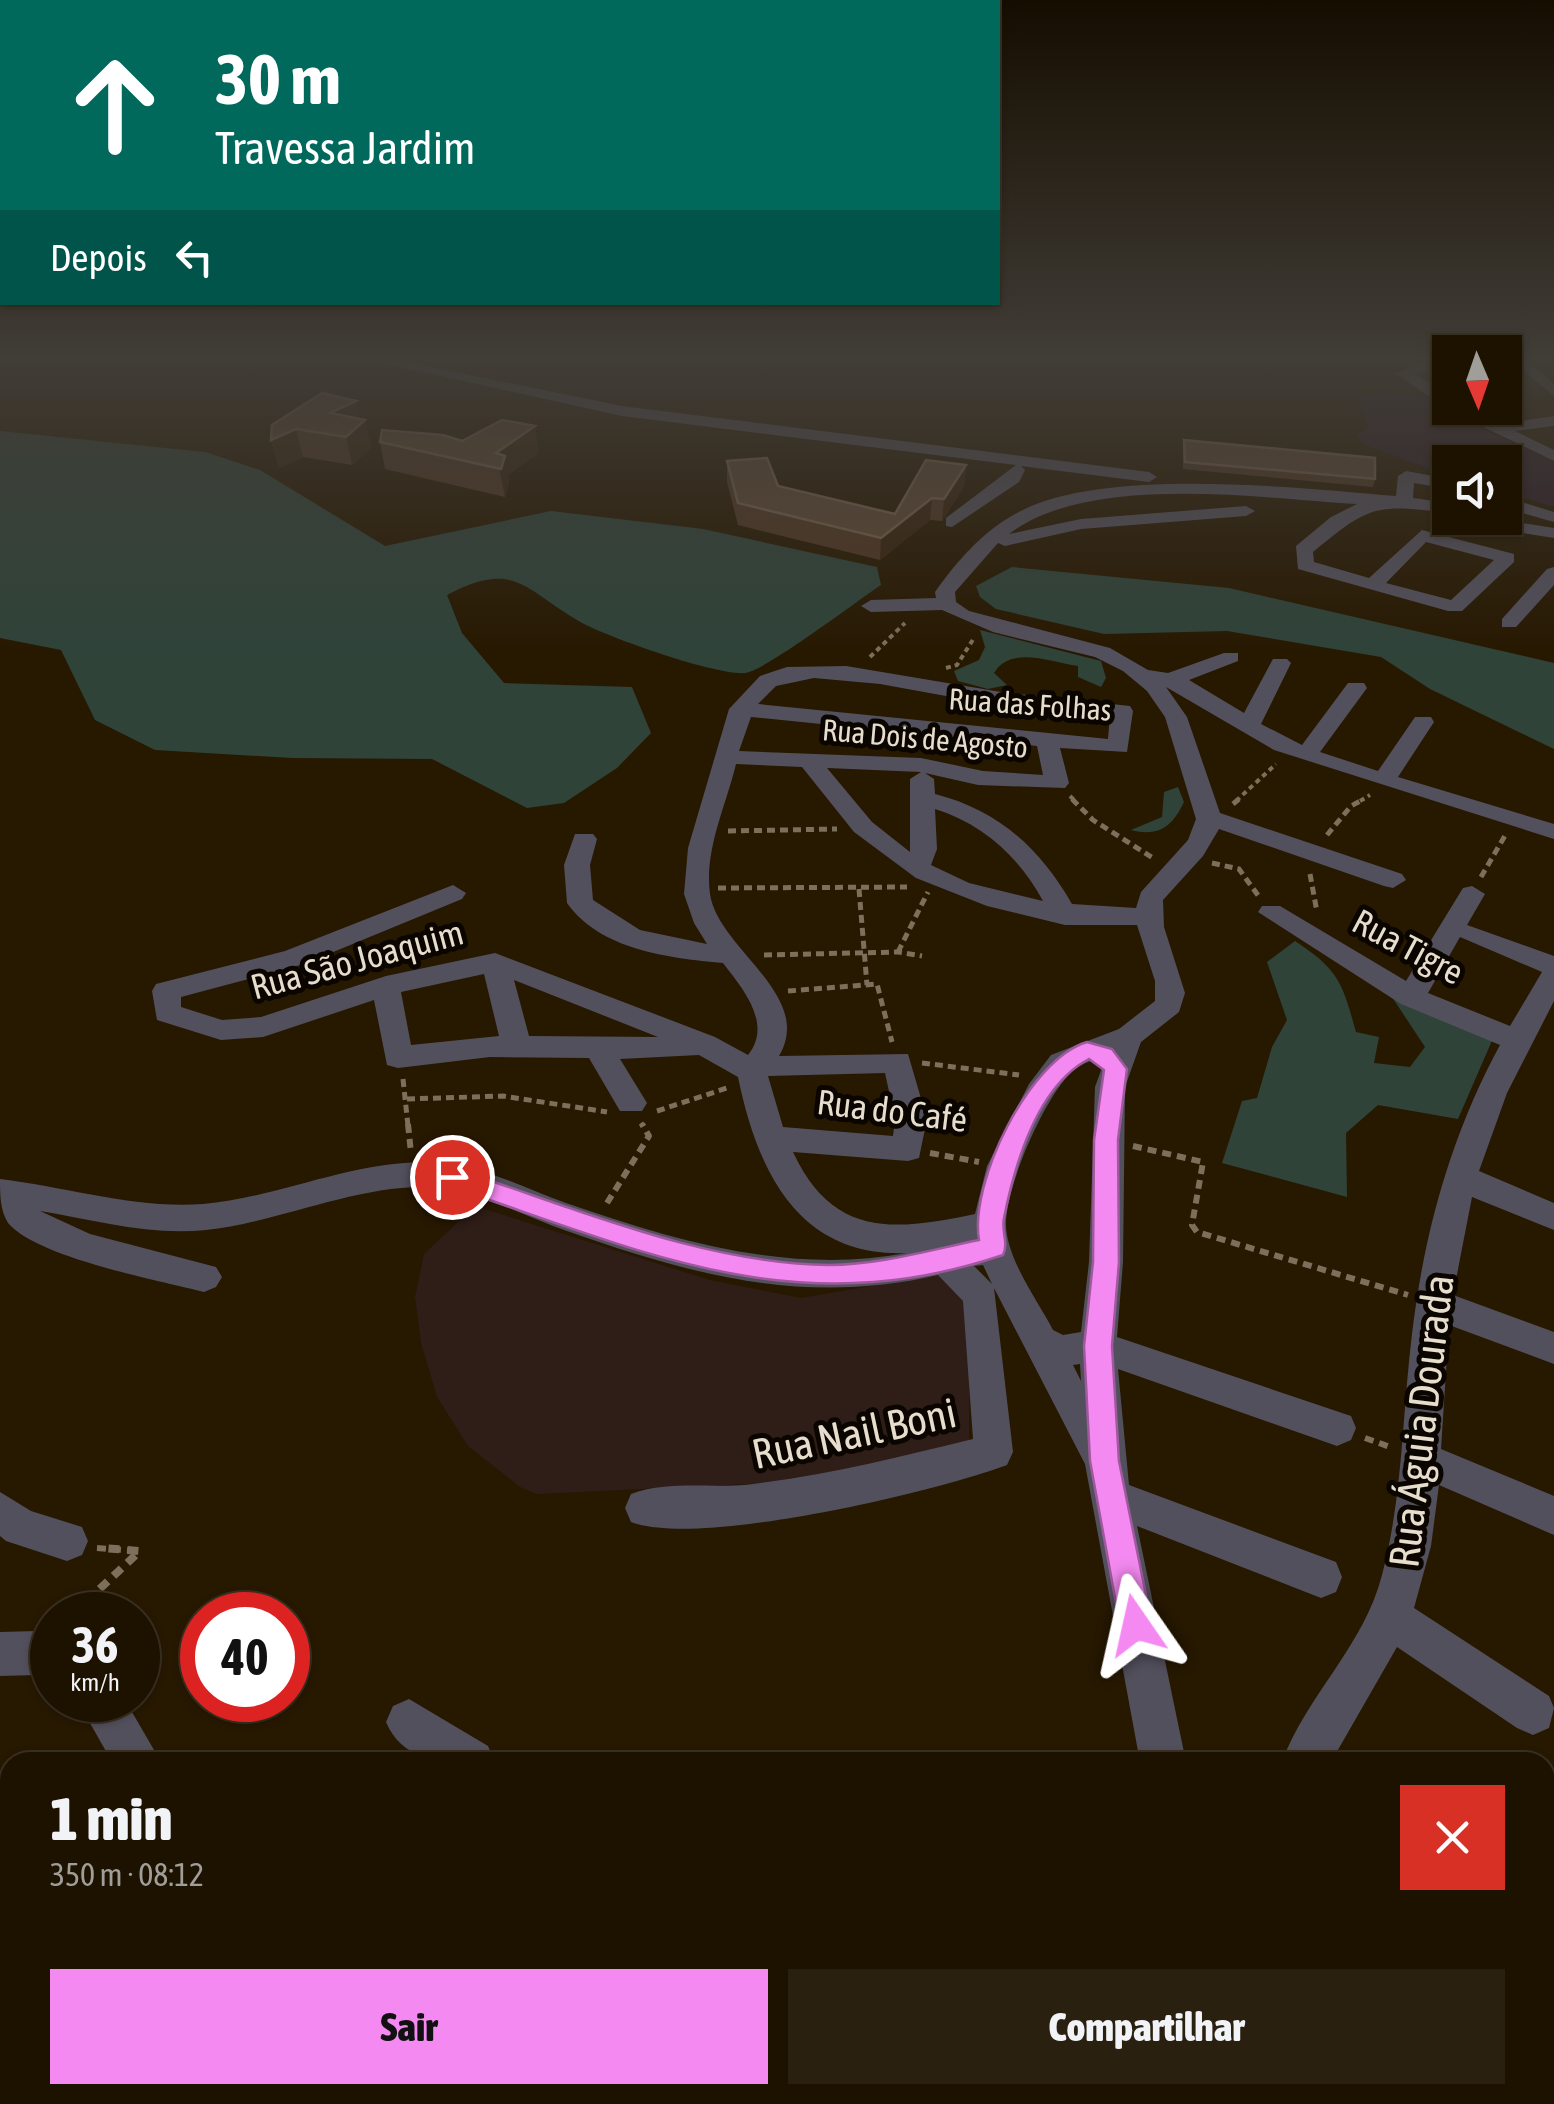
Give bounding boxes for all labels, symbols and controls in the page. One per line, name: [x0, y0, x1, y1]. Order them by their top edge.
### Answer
text: 30 m: [215, 39, 341, 119]
icon: ahead: [50, 40, 180, 170]
text: Travessa Jardim: [215, 122, 475, 174]
icon: left: [167, 230, 222, 285]
text: Depois: [50, 236, 147, 279]
north arrow: [1432, 335, 1522, 425]
map controls: [1432, 335, 1522, 535]
button: sound: [1432, 445, 1522, 535]
street label: Rua das Folhas: [948, 681, 1113, 727]
street label: Rua Dois de Agosto: [821, 712, 1029, 764]
street label: Rua Tigre: [1346, 900, 1471, 992]
street label: Rua São Joaquim: [246, 911, 467, 1007]
street label: Rua do Café: [815, 1081, 969, 1139]
pin: [410, 1135, 495, 1220]
icon: arrive: [425, 1150, 480, 1205]
street label: Rua Águia Dourada: [1379, 1272, 1463, 1570]
street label: Rua Nail Boni: [748, 1388, 960, 1478]
position arrow: [1084, 1573, 1188, 1677]
speed limit sign: 40: [180, 1592, 310, 1722]
text: 36: [71, 1616, 118, 1674]
text: km/h: [70, 1668, 120, 1696]
text: 1 min: [50, 1784, 173, 1853]
button: close: [1400, 1785, 1505, 1890]
text: 350 m · 08:12: [50, 1856, 204, 1893]
button: Sair: [50, 1969, 768, 2084]
button: Compartilhar: [788, 1969, 1505, 2084]

